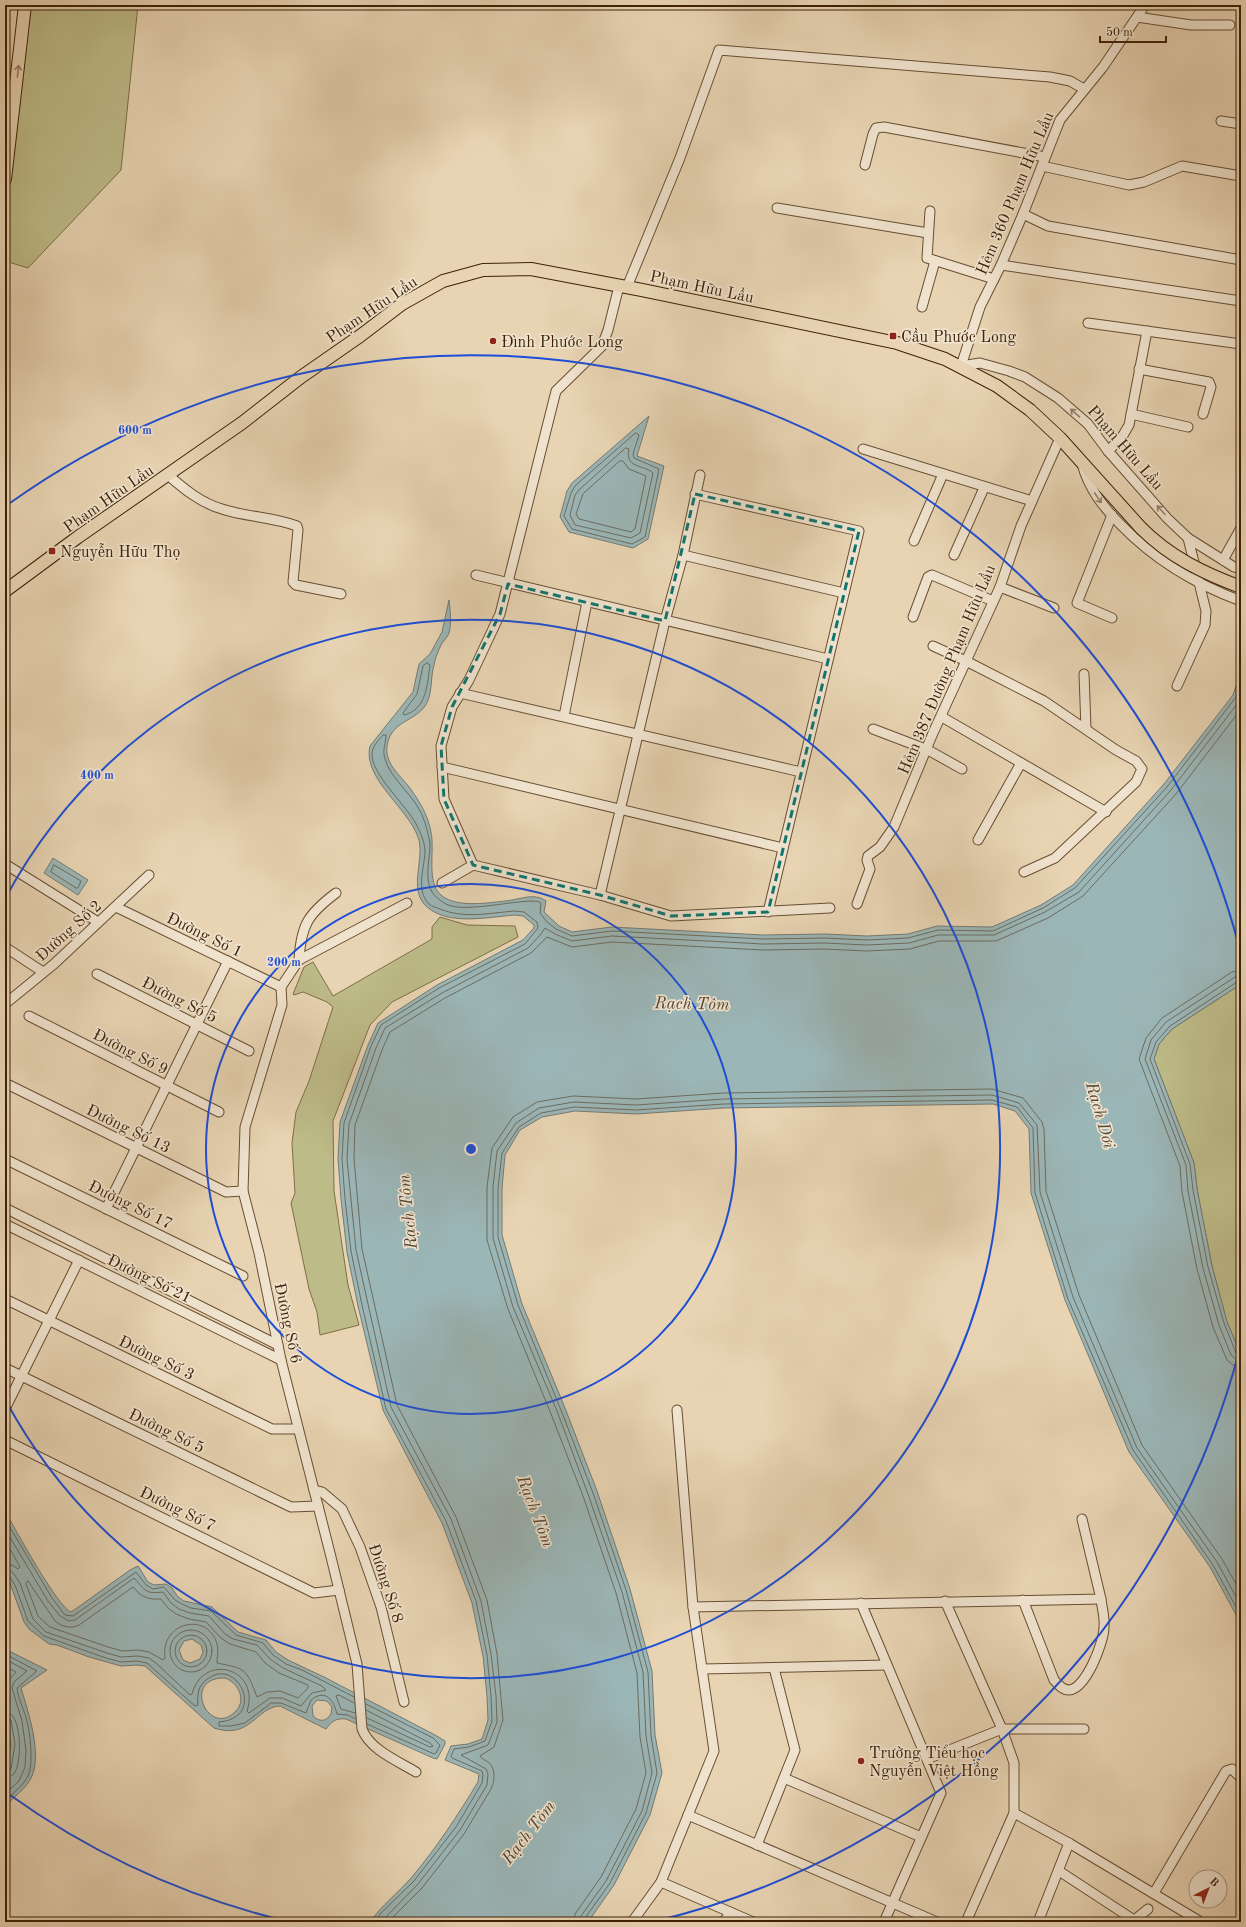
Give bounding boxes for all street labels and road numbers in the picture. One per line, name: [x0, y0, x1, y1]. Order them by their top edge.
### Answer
street label: Hẻm 360 Phạm Hữu Lầu: [971, 108, 1058, 278]
street label: Phạm Hữu Lầu: [648, 266, 756, 307]
street label: Phạm Hữu Lầu: [322, 272, 421, 347]
street label: Phạm Hữu Lầu: [1084, 401, 1168, 494]
street label: Phạm Hữu Lầu: [59, 460, 158, 537]
street label: Hẻm 387 Đường Phạm Hữu Lầu: [894, 561, 1000, 777]
street label: Đường Số 2: [32, 897, 105, 965]
street label: Đường Số 1: [164, 909, 245, 961]
street label: Đường Số 5: [139, 973, 220, 1027]
street label: Đường Số 9: [90, 1025, 171, 1079]
street label: Đường Số 13: [84, 1101, 174, 1157]
street label: Đường Số 17: [86, 1177, 176, 1233]
street label: Đường Số 21: [105, 1251, 195, 1307]
street label: Đường Số 6: [271, 1281, 305, 1365]
street label: Đường Số 3: [116, 1332, 197, 1384]
street label: Đường Số 5: [126, 1405, 207, 1457]
street label: Đường Số 7: [137, 1483, 218, 1535]
street label: Đường Số 8: [365, 1541, 407, 1625]

